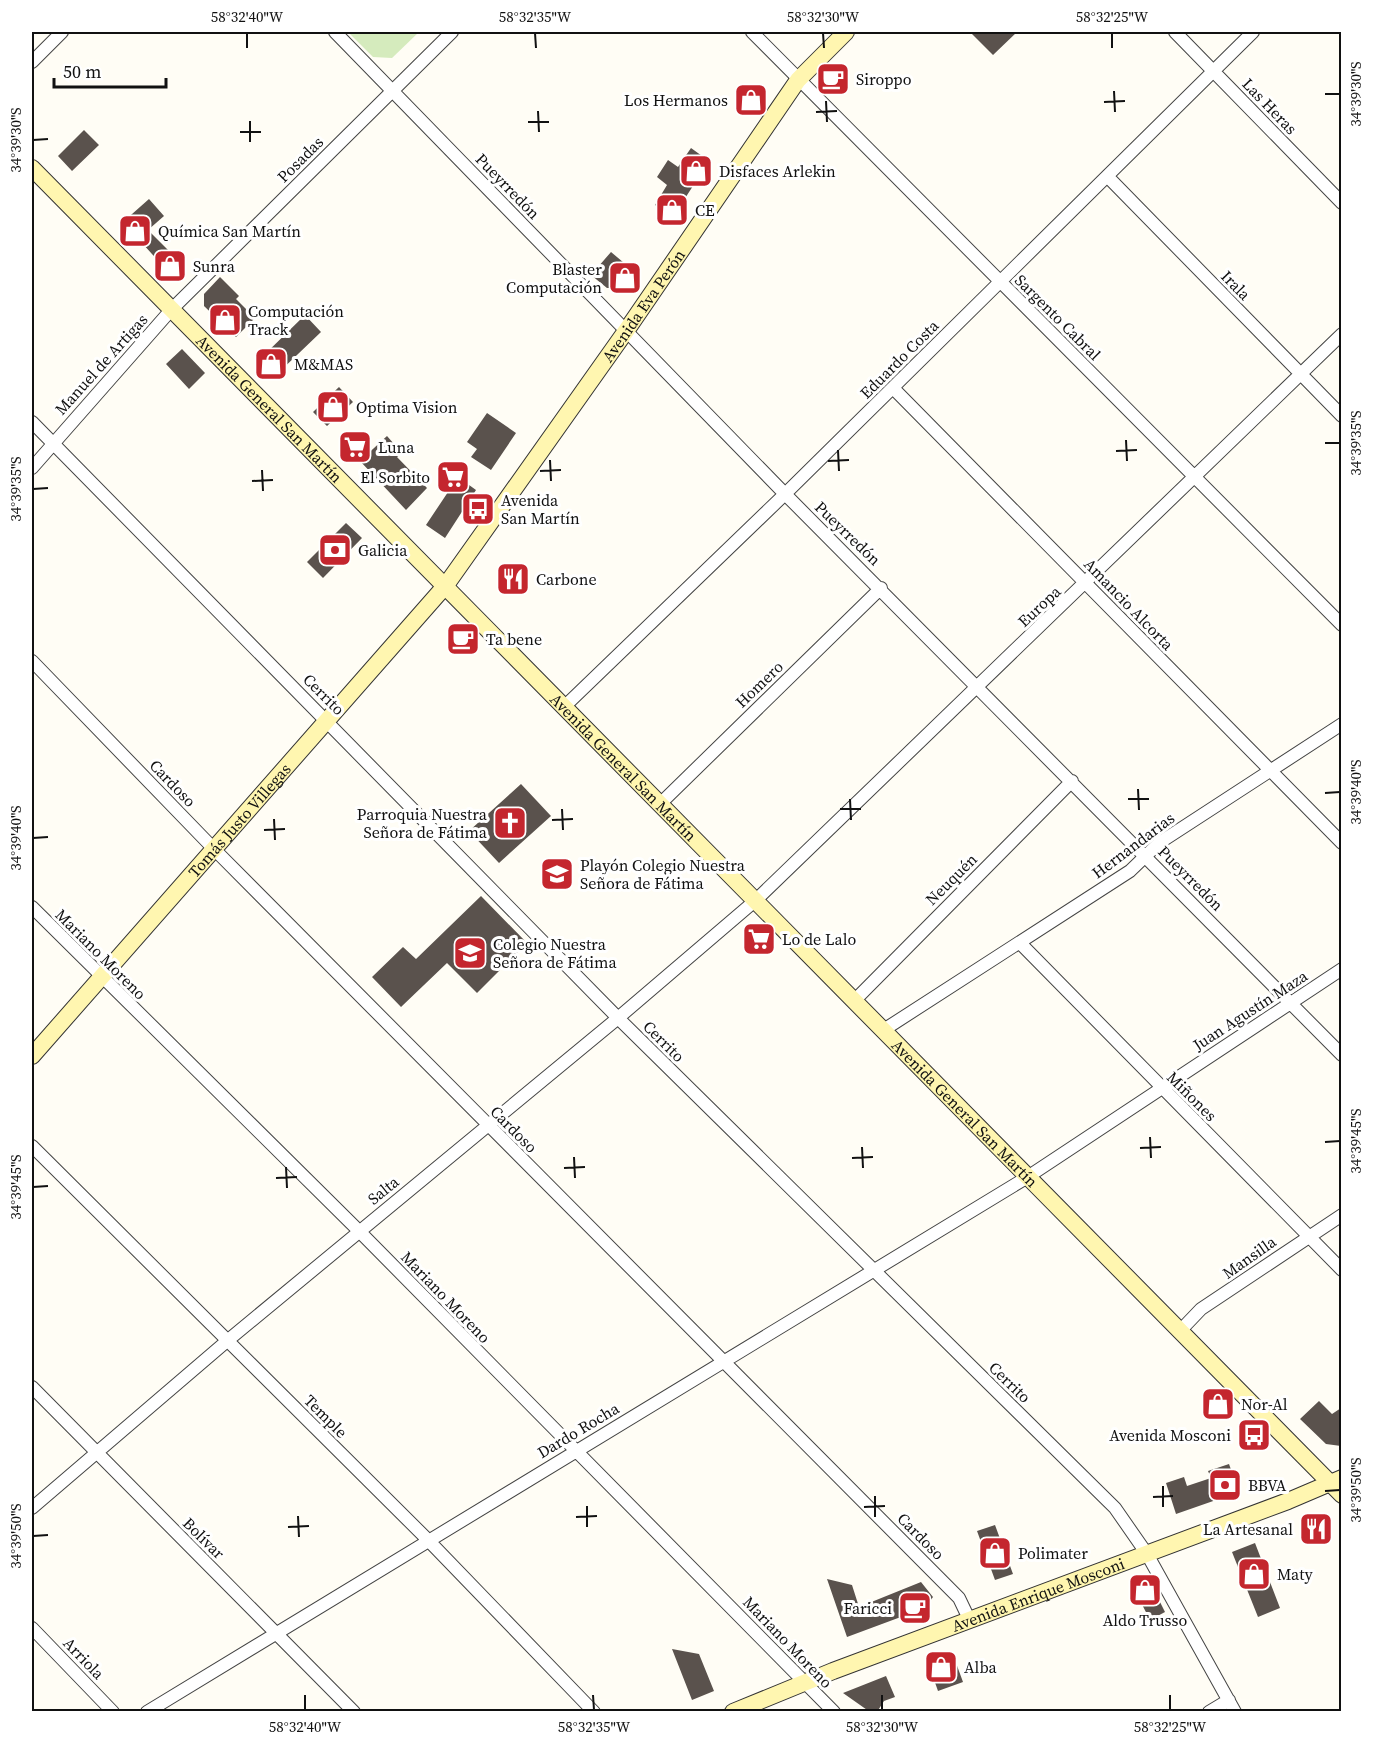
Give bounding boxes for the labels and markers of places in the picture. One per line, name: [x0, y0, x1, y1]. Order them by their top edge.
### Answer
cafe icon: Siroppo: [815, 61, 851, 97]
place label: Siroppo: [856, 68, 912, 90]
shop icon: Los Hermanos: [733, 82, 769, 118]
place label: Los Hermanos: [624, 89, 728, 111]
shop icon: Disfaces Arlekin: [678, 153, 714, 189]
place label: Disfaces Arlekin: [719, 160, 836, 182]
shop icon: CE: [654, 192, 690, 228]
place label: CE: [695, 199, 715, 221]
shop icon: Química San Martín: [117, 213, 153, 249]
place label: Química San Martín: [158, 220, 301, 242]
shop icon: Sunra: [152, 248, 188, 284]
place label: Sunra: [193, 255, 236, 277]
place label: Blaster Computación: [506, 258, 602, 298]
shop icon: Blaster Computación: [607, 260, 643, 296]
place label: Computación Track: [248, 300, 344, 340]
shop icon: Computación Track: [207, 302, 243, 338]
shop icon: M&MAS: [253, 346, 289, 382]
place label: M&MAS: [294, 353, 353, 375]
shop icon: Optima Vision: [315, 389, 351, 425]
place label: Optima Vision: [356, 396, 458, 418]
supermarket icon: Luna: [337, 429, 373, 465]
place label: Luna: [378, 436, 415, 458]
supermarket icon: El Sorbito: [435, 459, 471, 495]
place label: El Sorbito: [360, 466, 430, 488]
place label: Avenida San Martín: [501, 489, 580, 529]
bus stop icon: Avenida San Martín: [460, 491, 496, 527]
bank icon: Galicia: [317, 532, 353, 568]
place label: Galicia: [358, 539, 408, 561]
restaurant icon: Carbone: [495, 561, 531, 597]
place label: Carbone: [536, 568, 597, 590]
cafe icon: Ta bene: [445, 621, 481, 657]
place label: Ta bene: [486, 628, 542, 650]
place label: Parroquia Nuestra Señora de Fátima: [357, 803, 488, 843]
church icon: Parroquia Nuestra Señora de Fátima: [492, 805, 528, 841]
place label: Playón Colegio Nuestra Señora de Fátima: [580, 854, 746, 894]
school or university icon: Playón Colegio Nuestra Señora de Fátima: [539, 856, 575, 892]
supermarket icon: Lo de Lalo: [741, 921, 777, 957]
place label: Lo de Lalo: [782, 928, 856, 950]
place label: Colegio Nuestra Señora de Fátima: [493, 933, 617, 973]
school or university icon: Colegio Nuestra Señora de Fátima: [452, 935, 488, 971]
shop icon: Nor-Al: [1200, 1386, 1236, 1422]
place label: Nor-Al: [1241, 1393, 1288, 1415]
bus stop icon: Avenida Mosconi: [1236, 1417, 1272, 1453]
place label: Avenida Mosconi: [1109, 1424, 1231, 1446]
bank icon: BBVA: [1207, 1467, 1243, 1503]
place label: BBVA: [1248, 1474, 1287, 1496]
restaurant icon: La Artesanal: [1298, 1511, 1334, 1547]
place label: La Artesanal: [1203, 1518, 1293, 1540]
shop icon: Polimater: [977, 1535, 1013, 1571]
place label: Polimater: [1018, 1542, 1088, 1564]
shop icon: Maty: [1236, 1556, 1272, 1592]
place label: Maty: [1277, 1563, 1313, 1585]
shop icon: Aldo Trusso: [1127, 1572, 1163, 1608]
cafe icon: Faricci: [897, 1590, 933, 1626]
place label: Faricci: [843, 1597, 892, 1619]
place label: Aldo Trusso: [1103, 1609, 1188, 1631]
shop icon: Alba: [923, 1649, 959, 1685]
place label: Alba: [964, 1656, 998, 1678]

